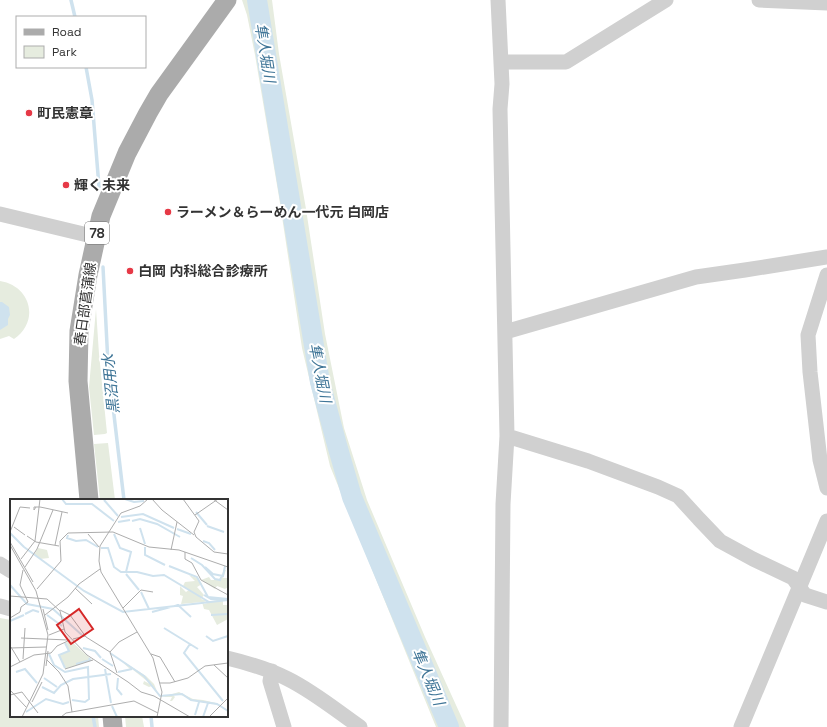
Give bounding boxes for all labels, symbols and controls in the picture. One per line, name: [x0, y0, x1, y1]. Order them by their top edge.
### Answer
legend: [16, 16, 146, 68]
water label: 隼人堀川: [251, 22, 280, 86]
text: Road: [52, 24, 81, 40]
text: Park: [52, 44, 77, 60]
place label: 町民憲章: [37, 104, 93, 122]
marker: 町民憲章: [24, 108, 34, 118]
place label: 輝く未来: [74, 176, 130, 194]
marker: 輝く未来: [61, 180, 71, 190]
place label: ラーメン＆らーめん一代元 白岡店: [176, 203, 389, 221]
marker: ラーメン＆らーめん一代元 白岡店: [163, 207, 173, 217]
road number: 78: [85, 222, 109, 244]
street label: 春日部菖蒲線: [70, 261, 100, 347]
place label: 白岡 内科総合診療所: [138, 262, 268, 280]
marker: 白岡 内科総合診療所: [125, 266, 135, 276]
water label: 隼人堀川: [305, 342, 336, 406]
water label: 黒沼用水: [98, 351, 123, 415]
inset map: [10, 499, 228, 717]
water label: 隼人堀川: [408, 645, 450, 710]

